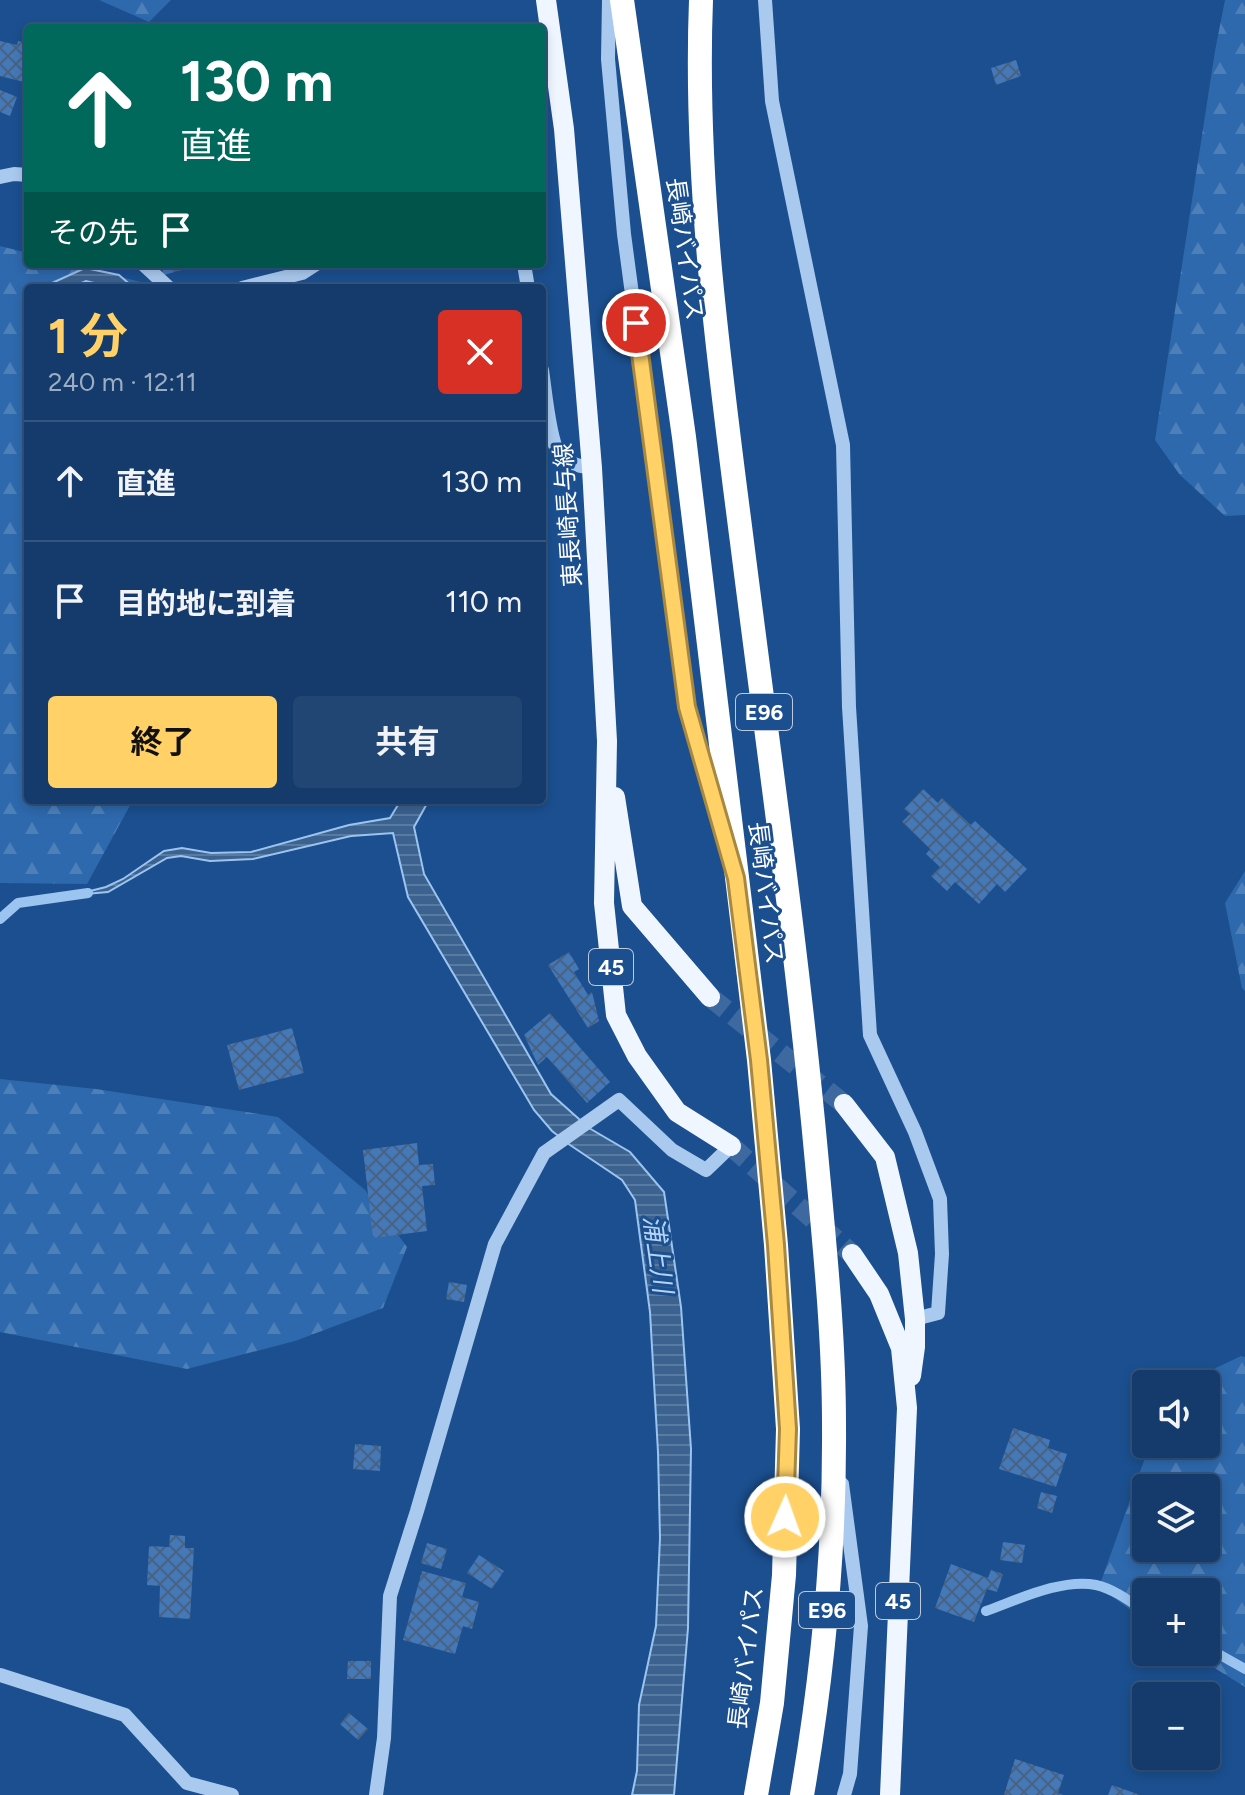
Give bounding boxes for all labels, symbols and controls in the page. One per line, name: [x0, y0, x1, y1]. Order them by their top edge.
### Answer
text: 130 m: [180, 48, 333, 115]
icon: ahead: [48, 56, 152, 160]
text: 直進: [180, 124, 252, 167]
street label: 長崎バイパス: [661, 176, 710, 322]
icon: arrive: [154, 208, 198, 252]
text: その先: [48, 214, 138, 251]
pin: [602, 289, 670, 357]
icon: arrive: [614, 301, 658, 345]
text: 1 分: [48, 307, 128, 365]
button: close: [438, 310, 522, 394]
text: 240 m · 12:11: [48, 366, 197, 398]
street label: 東長崎長与線: [548, 442, 587, 588]
icon: ahead: [48, 459, 92, 503]
text: 130 m: [441, 463, 522, 500]
text: 直進: [116, 465, 176, 502]
icon: arrive: [48, 579, 92, 623]
text: 110 m: [445, 583, 522, 620]
text: 目的地に到着: [116, 585, 296, 622]
road number: E96: [736, 694, 792, 730]
button: 終了: [48, 696, 277, 788]
button: 共有: [293, 696, 522, 788]
street label: 長崎バイパス: [743, 820, 790, 966]
road number: 45: [589, 949, 633, 985]
water label: 浦上川: [637, 1213, 680, 1298]
map controls: [1132, 1370, 1220, 1770]
button: sound: [1132, 1370, 1220, 1458]
button: layers: [1132, 1474, 1220, 1562]
position arrow: [743, 1475, 827, 1559]
button: +: [1132, 1578, 1220, 1666]
road number: 45: [876, 1583, 920, 1619]
street label: 長崎バイパス: [722, 1585, 769, 1731]
road number: E96: [799, 1592, 855, 1628]
button: −: [1132, 1682, 1220, 1770]

